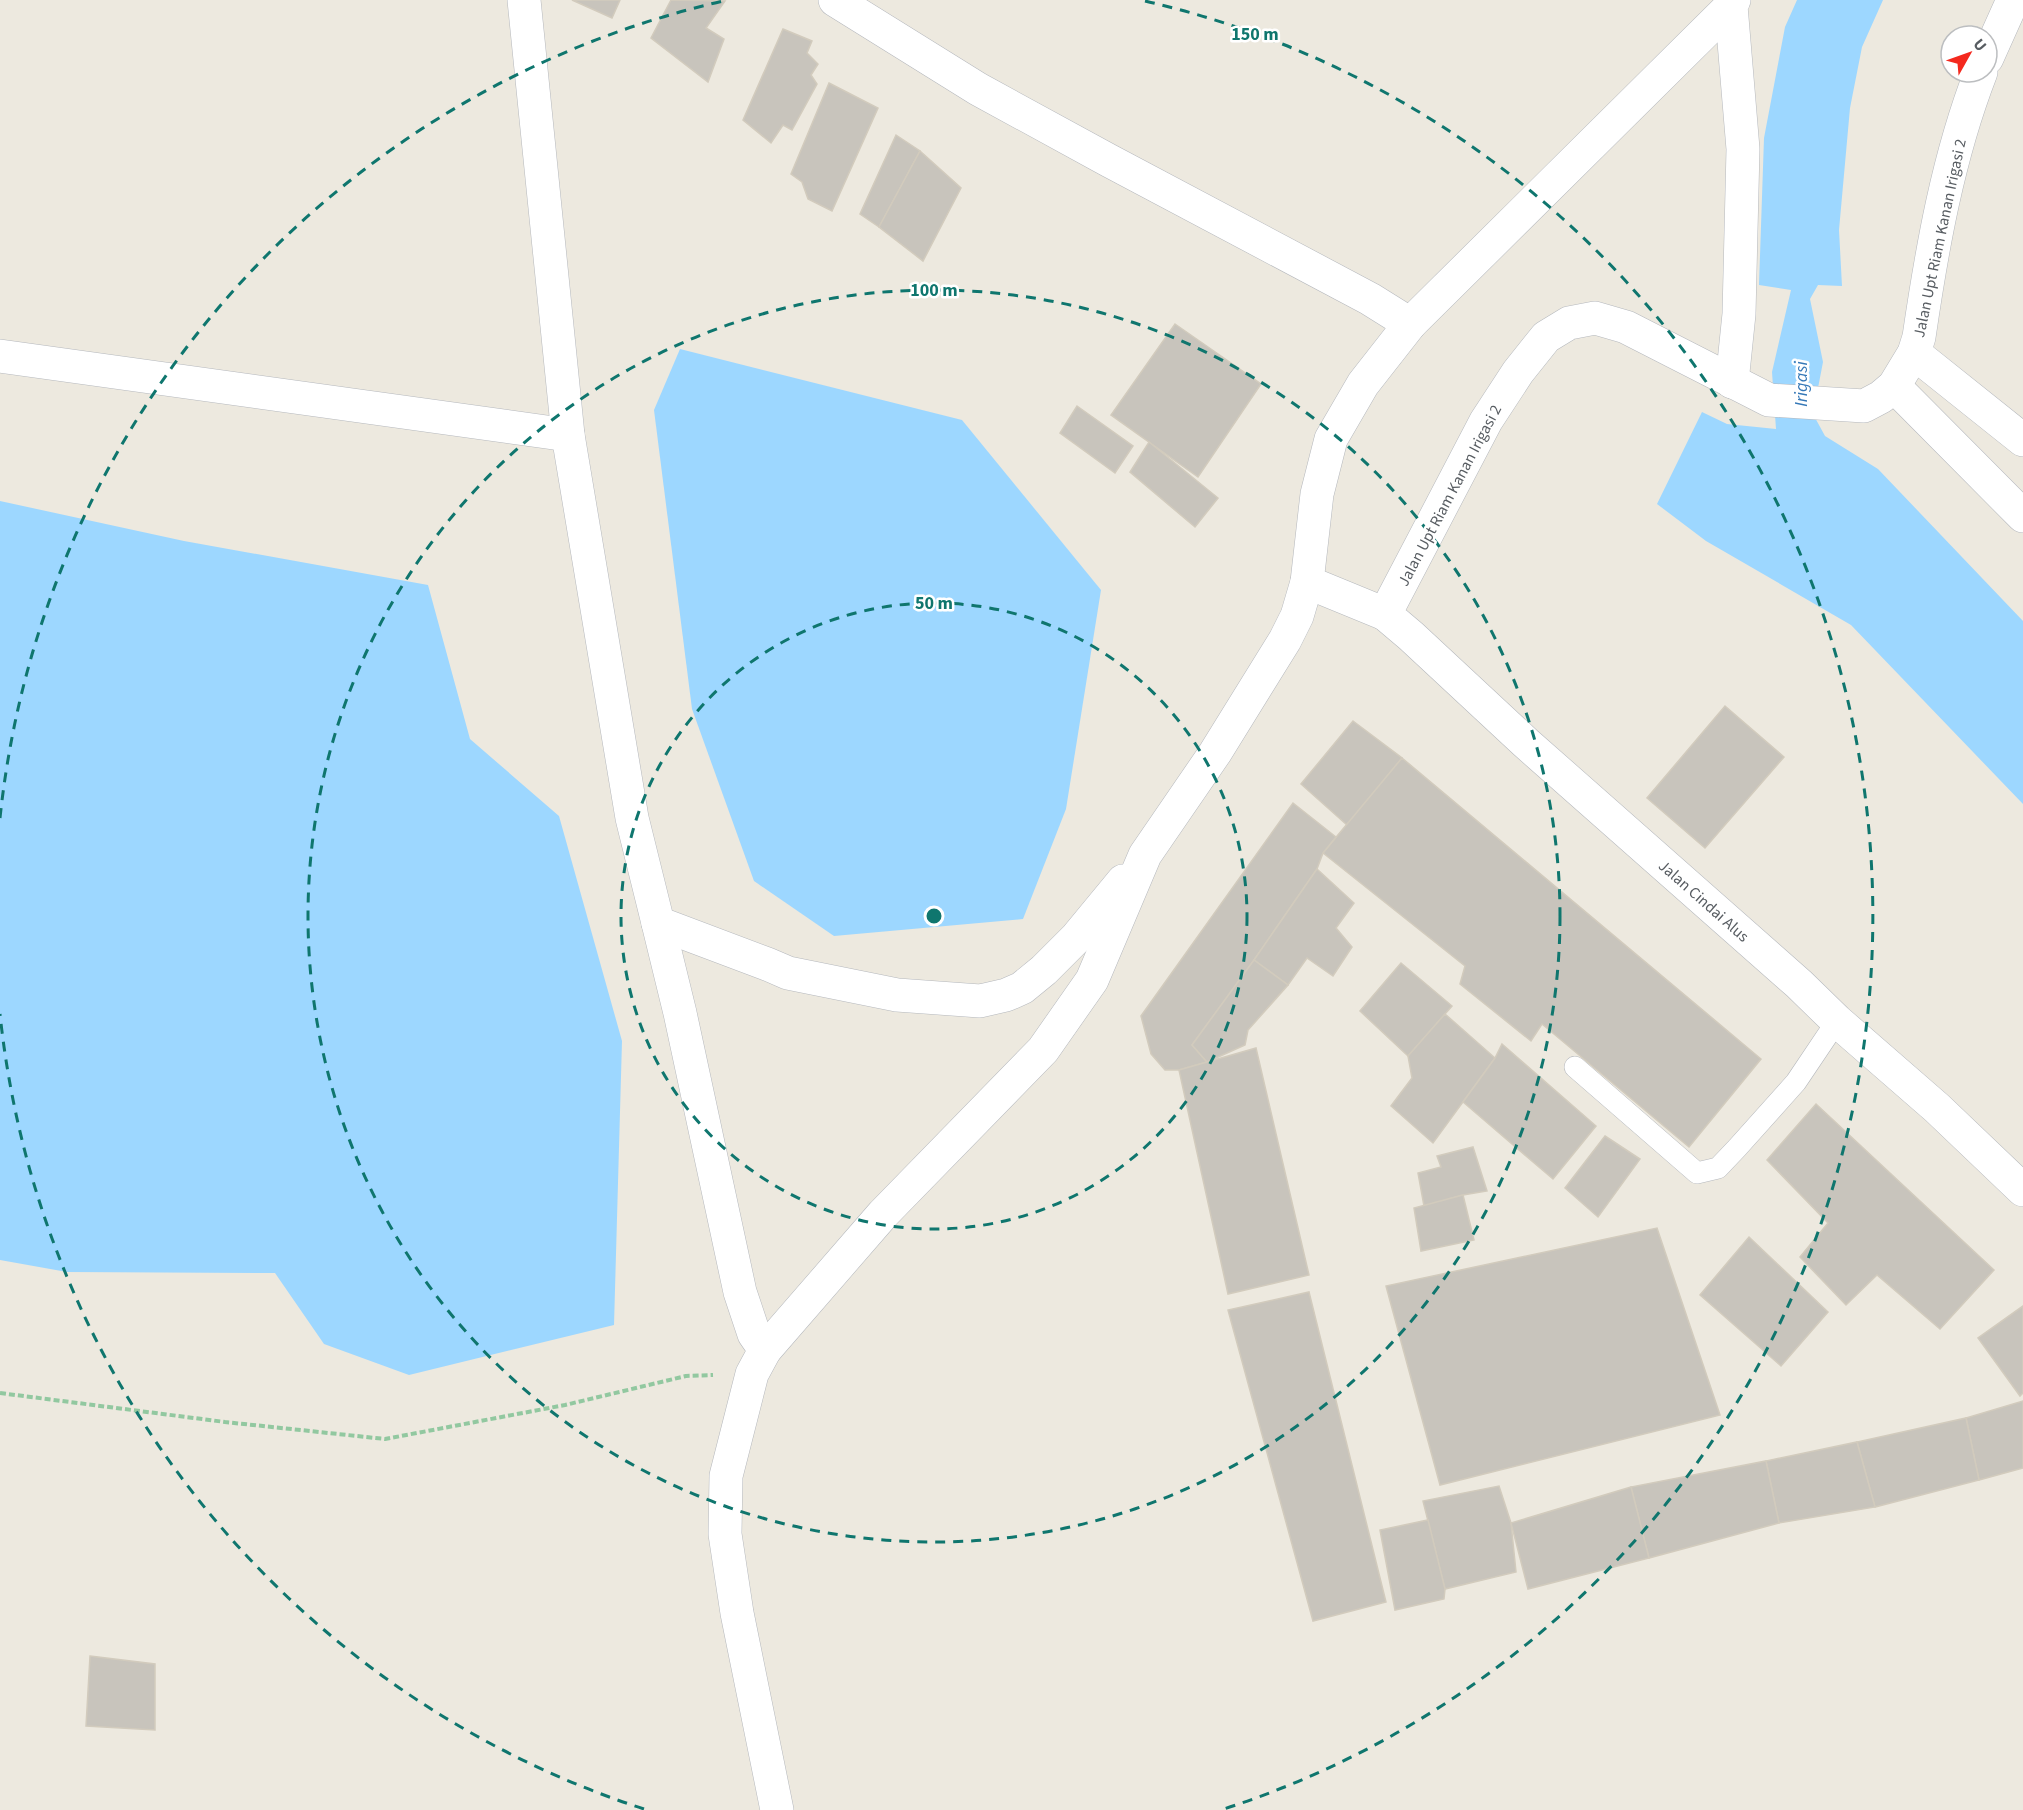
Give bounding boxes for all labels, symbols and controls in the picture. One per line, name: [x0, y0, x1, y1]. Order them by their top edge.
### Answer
text: 150 m: [1231, 22, 1279, 47]
north arrow: [1939, 24, 1999, 84]
text: U: [1968, 34, 1992, 56]
street label: Jalan Upt Riam Kanan Irigasi 2: [1908, 137, 1972, 339]
text: 100 m: [910, 278, 958, 303]
water label: Irigasi: [1789, 360, 1814, 407]
street label: Jalan Upt Riam Kanan Irigasi 2: [1393, 401, 1507, 590]
text: 50 m: [915, 591, 953, 616]
street label: Jalan Cindai Alus: [1654, 855, 1754, 947]
centre of rings: [924, 906, 944, 926]

